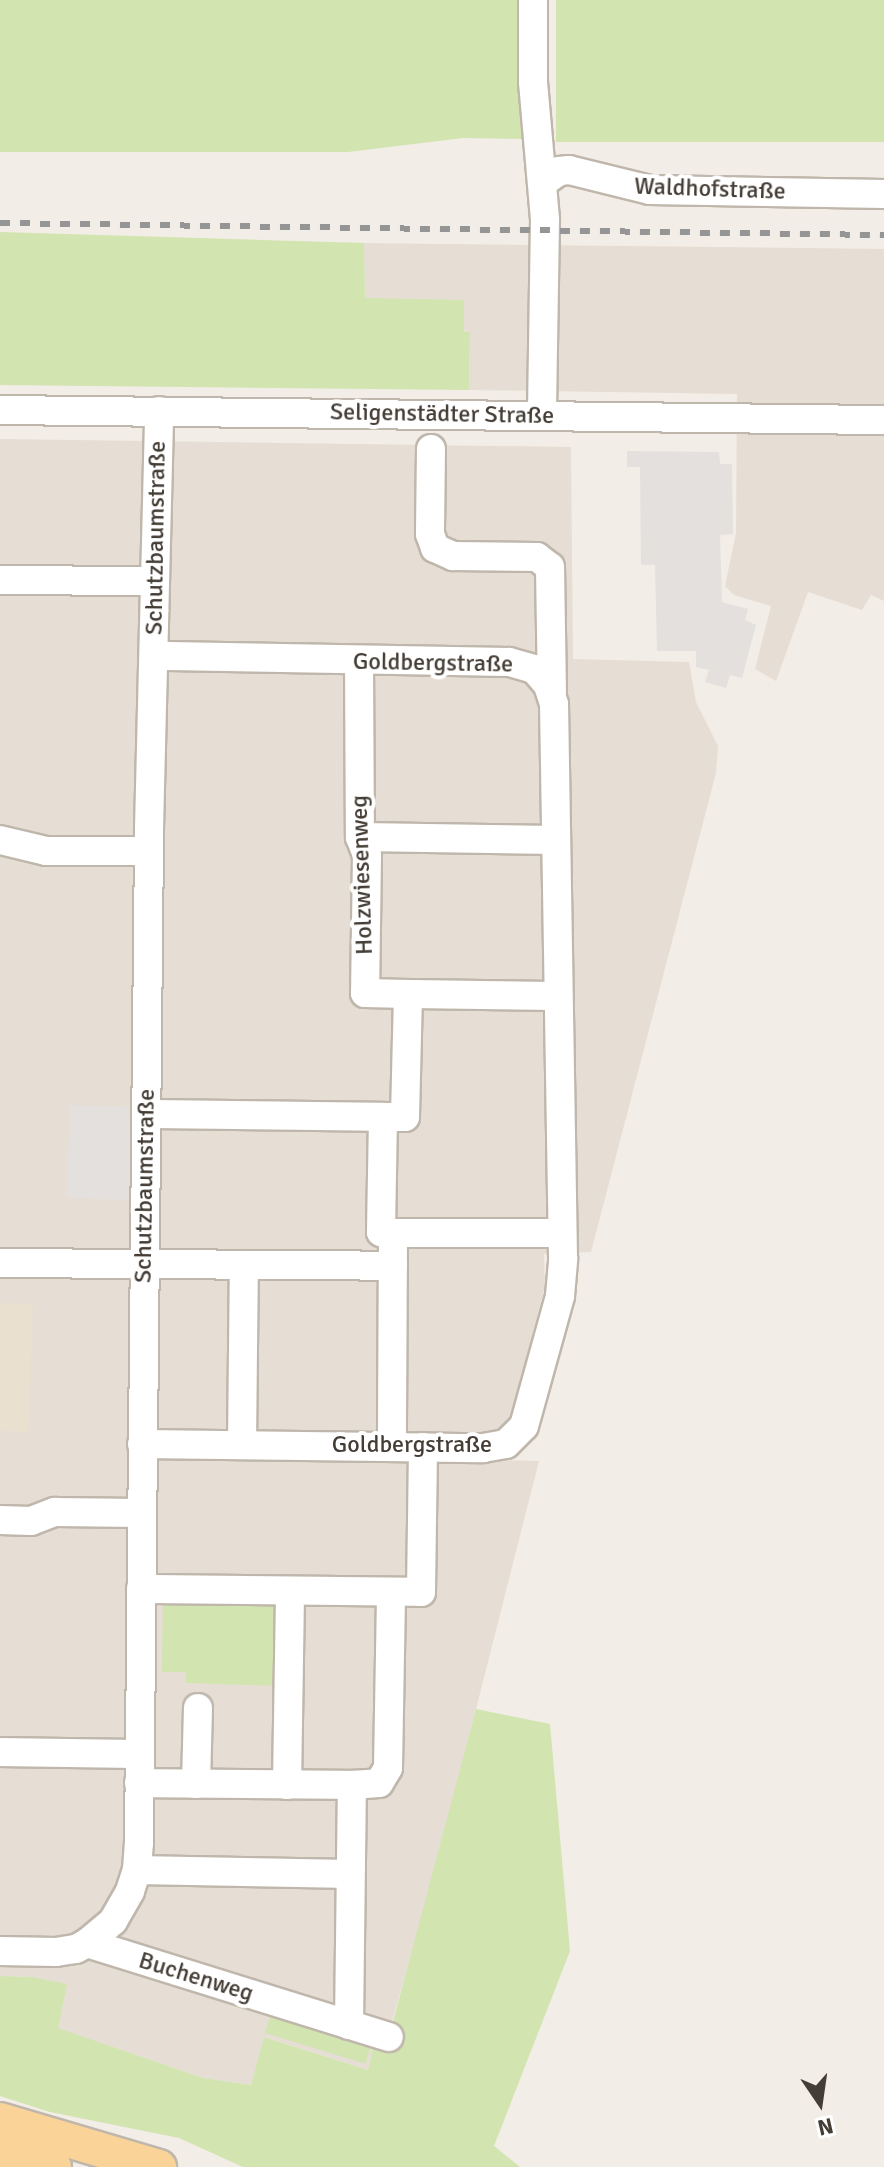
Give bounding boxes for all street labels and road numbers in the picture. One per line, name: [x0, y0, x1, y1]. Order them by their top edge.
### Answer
street label: Waldhofstraße: [634, 172, 786, 206]
street label: Seligenstädter Straße: [330, 398, 554, 430]
street label: Schutzbaumstraße: [140, 441, 172, 635]
street label: Goldbergstraße: [353, 647, 513, 679]
street label: Holzwiesenweg: [345, 795, 379, 955]
street label: Schutzbaumstraße: [129, 1089, 161, 1283]
street label: Goldbergstraße: [332, 1431, 492, 1459]
street label: Buchenweg: [135, 1946, 257, 2008]

